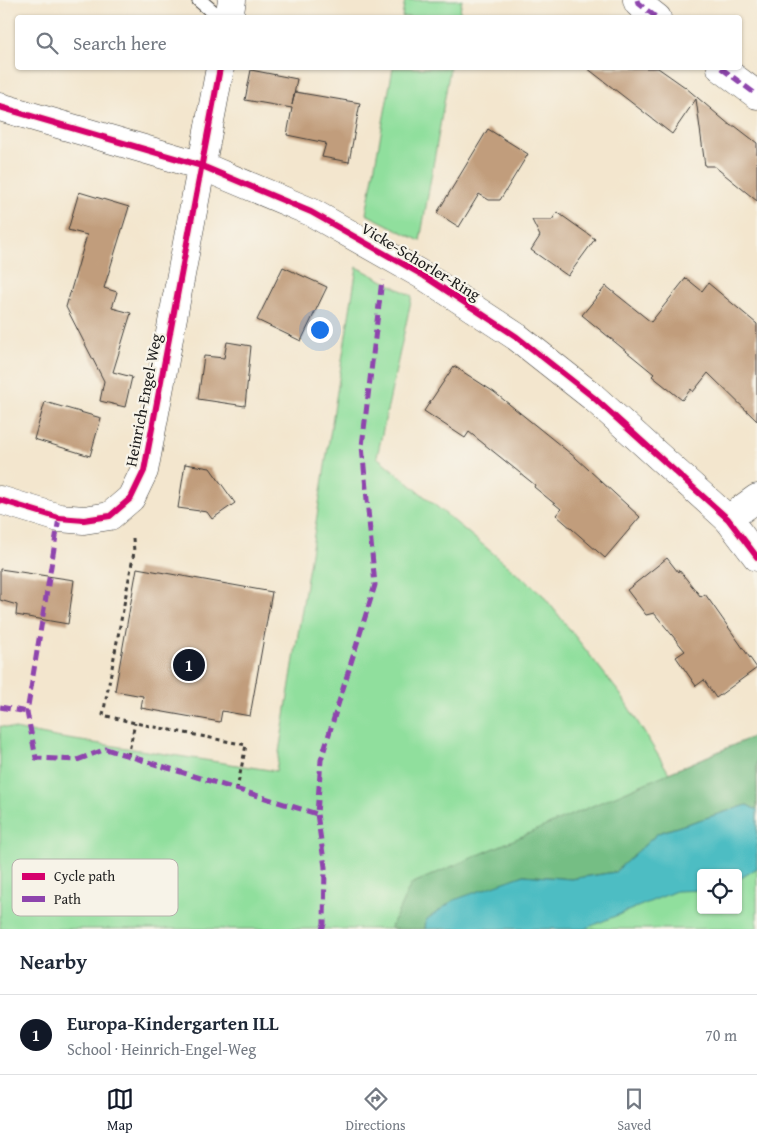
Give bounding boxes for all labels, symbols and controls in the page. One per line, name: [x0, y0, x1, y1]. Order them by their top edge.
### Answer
search box: [15, 15, 742, 70]
icon: search: [33, 29, 61, 57]
text: Search here: [73, 29, 167, 57]
street label: Vicke-Schorler-Ring: [357, 216, 485, 306]
your location: [307, 317, 333, 343]
street label: Heinrich-Engel-Weg: [118, 331, 168, 469]
pin: 1: [173, 646, 205, 684]
legend: [12, 859, 178, 916]
text: Cycle path: [54, 866, 115, 886]
map controls: [697, 869, 742, 914]
button: locate: [697, 869, 742, 914]
text: Path: [54, 889, 81, 909]
text: Nearby: [20, 946, 87, 977]
text: Europa-Kindergarten ILL: [67, 1009, 279, 1037]
text: 1: [32, 1023, 40, 1047]
text: 70 m: [705, 1023, 737, 1047]
text: School · Heinrich-Engel-Weg: [67, 1037, 256, 1061]
tab: Map: [106, 1085, 134, 1135]
tab: Directions: [345, 1085, 406, 1135]
tab: Saved: [617, 1085, 651, 1135]

